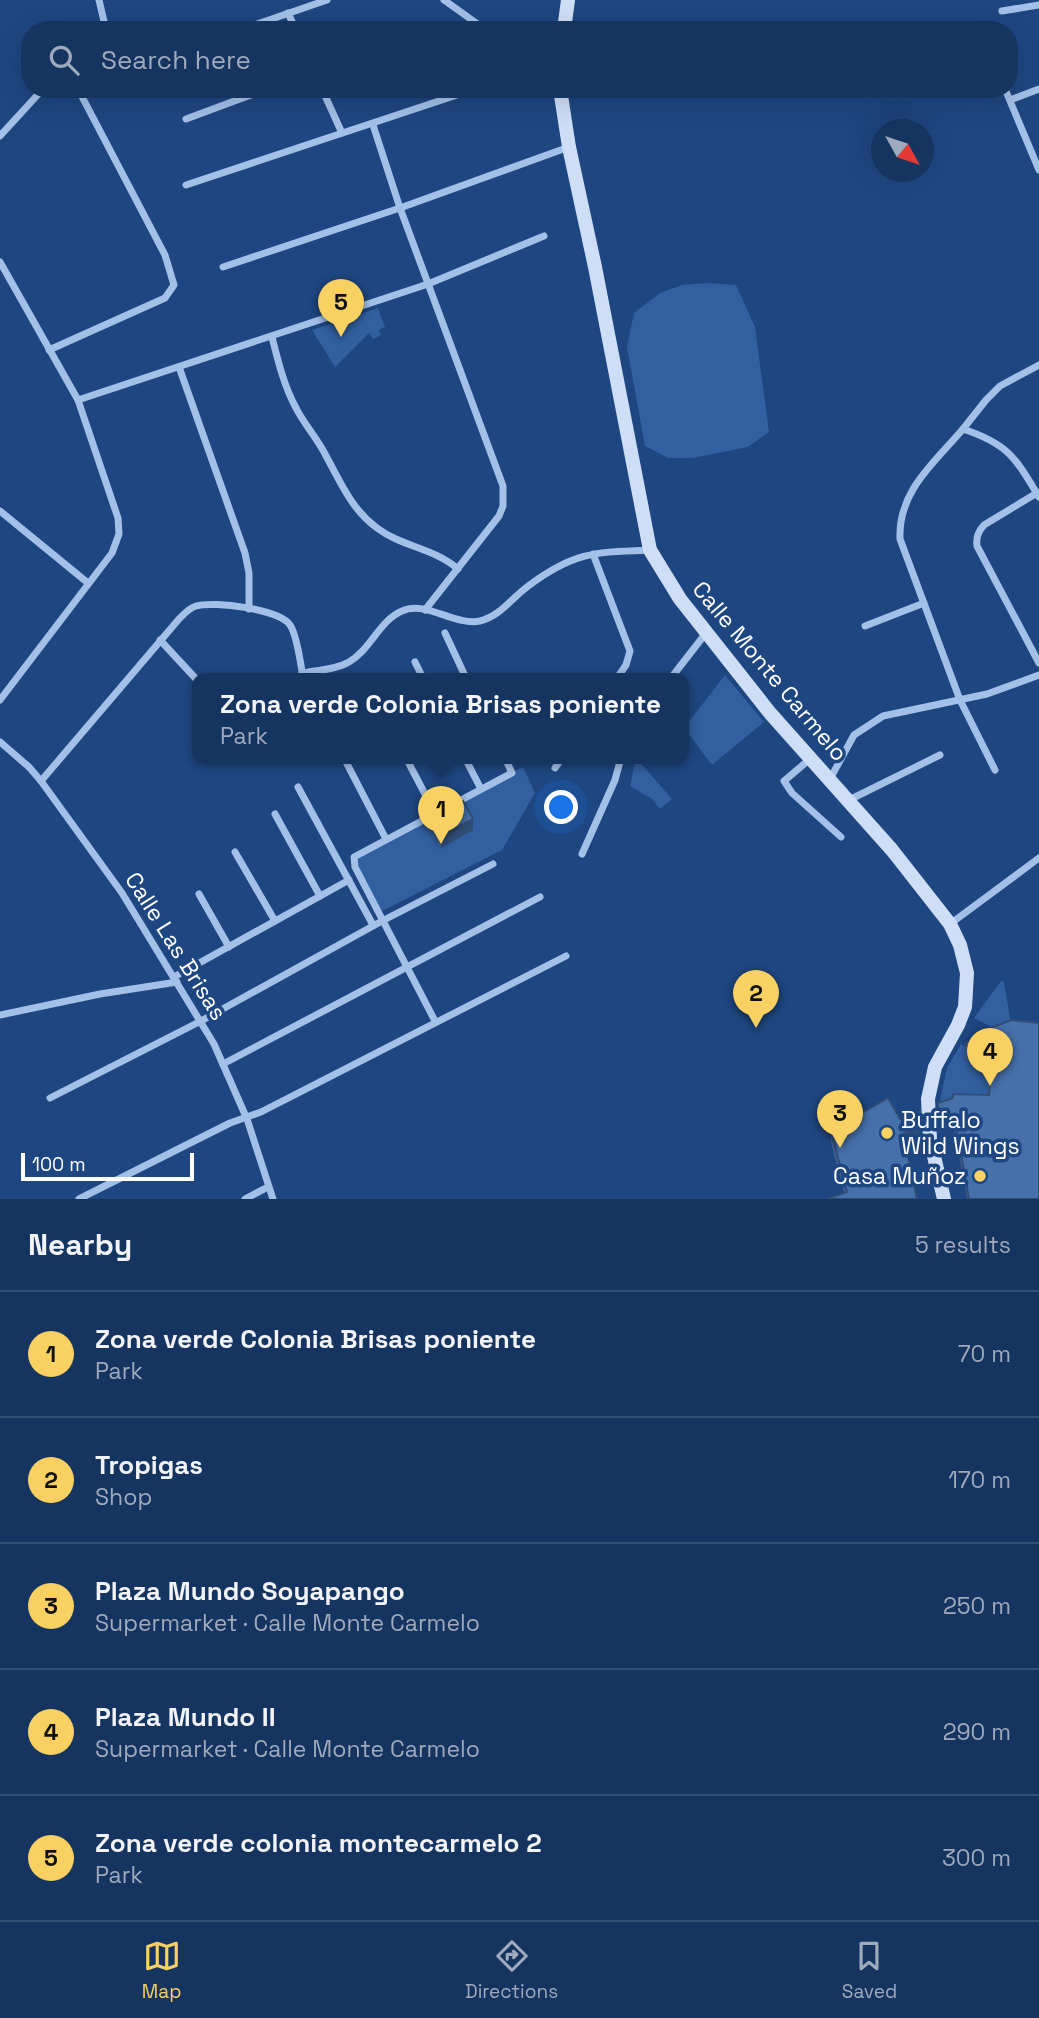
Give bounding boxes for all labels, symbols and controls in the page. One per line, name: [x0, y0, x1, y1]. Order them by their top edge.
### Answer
search box: [21, 21, 1018, 98]
icon: search: [45, 41, 83, 79]
text: Search here: [101, 43, 251, 77]
north arrow: [871, 119, 934, 182]
pin: 5: [318, 279, 364, 337]
street label: Calle Monte Carmelo: [686, 575, 854, 767]
popup: [192, 673, 689, 764]
text: Zona verde Colonia Brisas poniente: [220, 687, 661, 721]
text: Park: [220, 721, 268, 751]
pin: 1: [418, 786, 464, 844]
your location: [544, 790, 578, 824]
street label: Calle Las Brisas: [118, 866, 234, 1026]
pin: 2: [733, 970, 779, 1028]
pin: 4: [967, 1028, 1013, 1086]
pin: 3: [817, 1090, 863, 1148]
place label: Buffalo Wild Wings: [901, 1105, 1020, 1161]
marker: Buffalo Wild Wings: [879, 1125, 895, 1141]
scale bar: [21, 1150, 194, 1182]
text: 100 m: [32, 1152, 86, 1177]
place label: Casa Muñoz: [833, 1161, 966, 1191]
marker: Casa Muñoz: [972, 1168, 988, 1184]
text: Nearby: [28, 1225, 132, 1264]
text: 5 results: [915, 1230, 1011, 1260]
text: Zona verde Colonia Brisas poniente: [95, 1322, 536, 1356]
text: 1: [46, 1339, 56, 1369]
text: 70 m: [958, 1339, 1011, 1369]
text: Park: [95, 1356, 143, 1386]
text: Tropigas: [95, 1448, 203, 1482]
text: 2: [44, 1465, 58, 1495]
text: 170 m: [948, 1465, 1011, 1495]
text: Shop: [95, 1482, 152, 1512]
text: Plaza Mundo Soyapango: [95, 1574, 405, 1608]
text: 3: [44, 1591, 58, 1621]
text: 250 m: [943, 1591, 1011, 1621]
text: Supermarket · Calle Monte Carmelo: [95, 1608, 480, 1638]
text: Plaza Mundo II: [95, 1700, 276, 1734]
text: 4: [44, 1717, 58, 1747]
text: 290 m: [943, 1717, 1011, 1747]
text: Supermarket · Calle Monte Carmelo: [95, 1734, 480, 1764]
text: Zona verde colonia montecarmelo 2: [95, 1826, 542, 1860]
text: 5: [44, 1843, 58, 1873]
text: 300 m: [942, 1843, 1011, 1873]
text: Park: [95, 1860, 143, 1890]
tab: Map: [142, 1937, 181, 2004]
tab: Directions: [465, 1937, 558, 2004]
tab: Saved: [842, 1937, 897, 2004]

